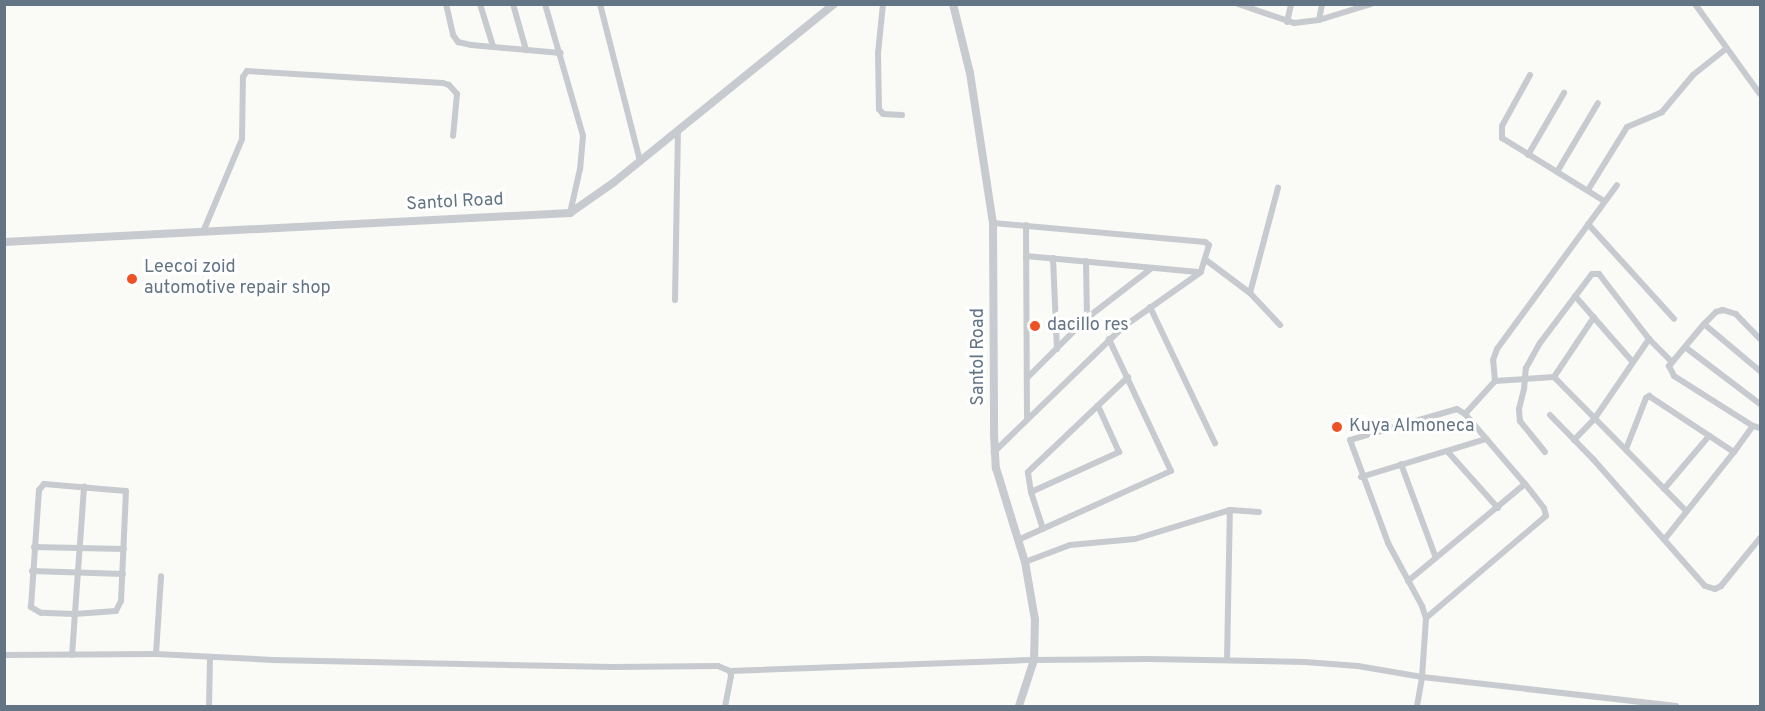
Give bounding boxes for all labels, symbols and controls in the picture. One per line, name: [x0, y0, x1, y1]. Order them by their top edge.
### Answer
street label: Santol Road: [406, 190, 504, 216]
place label: Leecoi zoid automotive repair shop: [144, 258, 331, 300]
marker: Leecoi zoid automotive repair shop: [125, 272, 139, 286]
street label: Santol Road: [968, 308, 990, 406]
place label: dacillo res: [1047, 315, 1129, 337]
marker: dacillo res: [1028, 319, 1042, 333]
place label: Kuya Almoneca: [1349, 416, 1475, 438]
marker: Kuya Almoneca: [1330, 420, 1344, 434]

